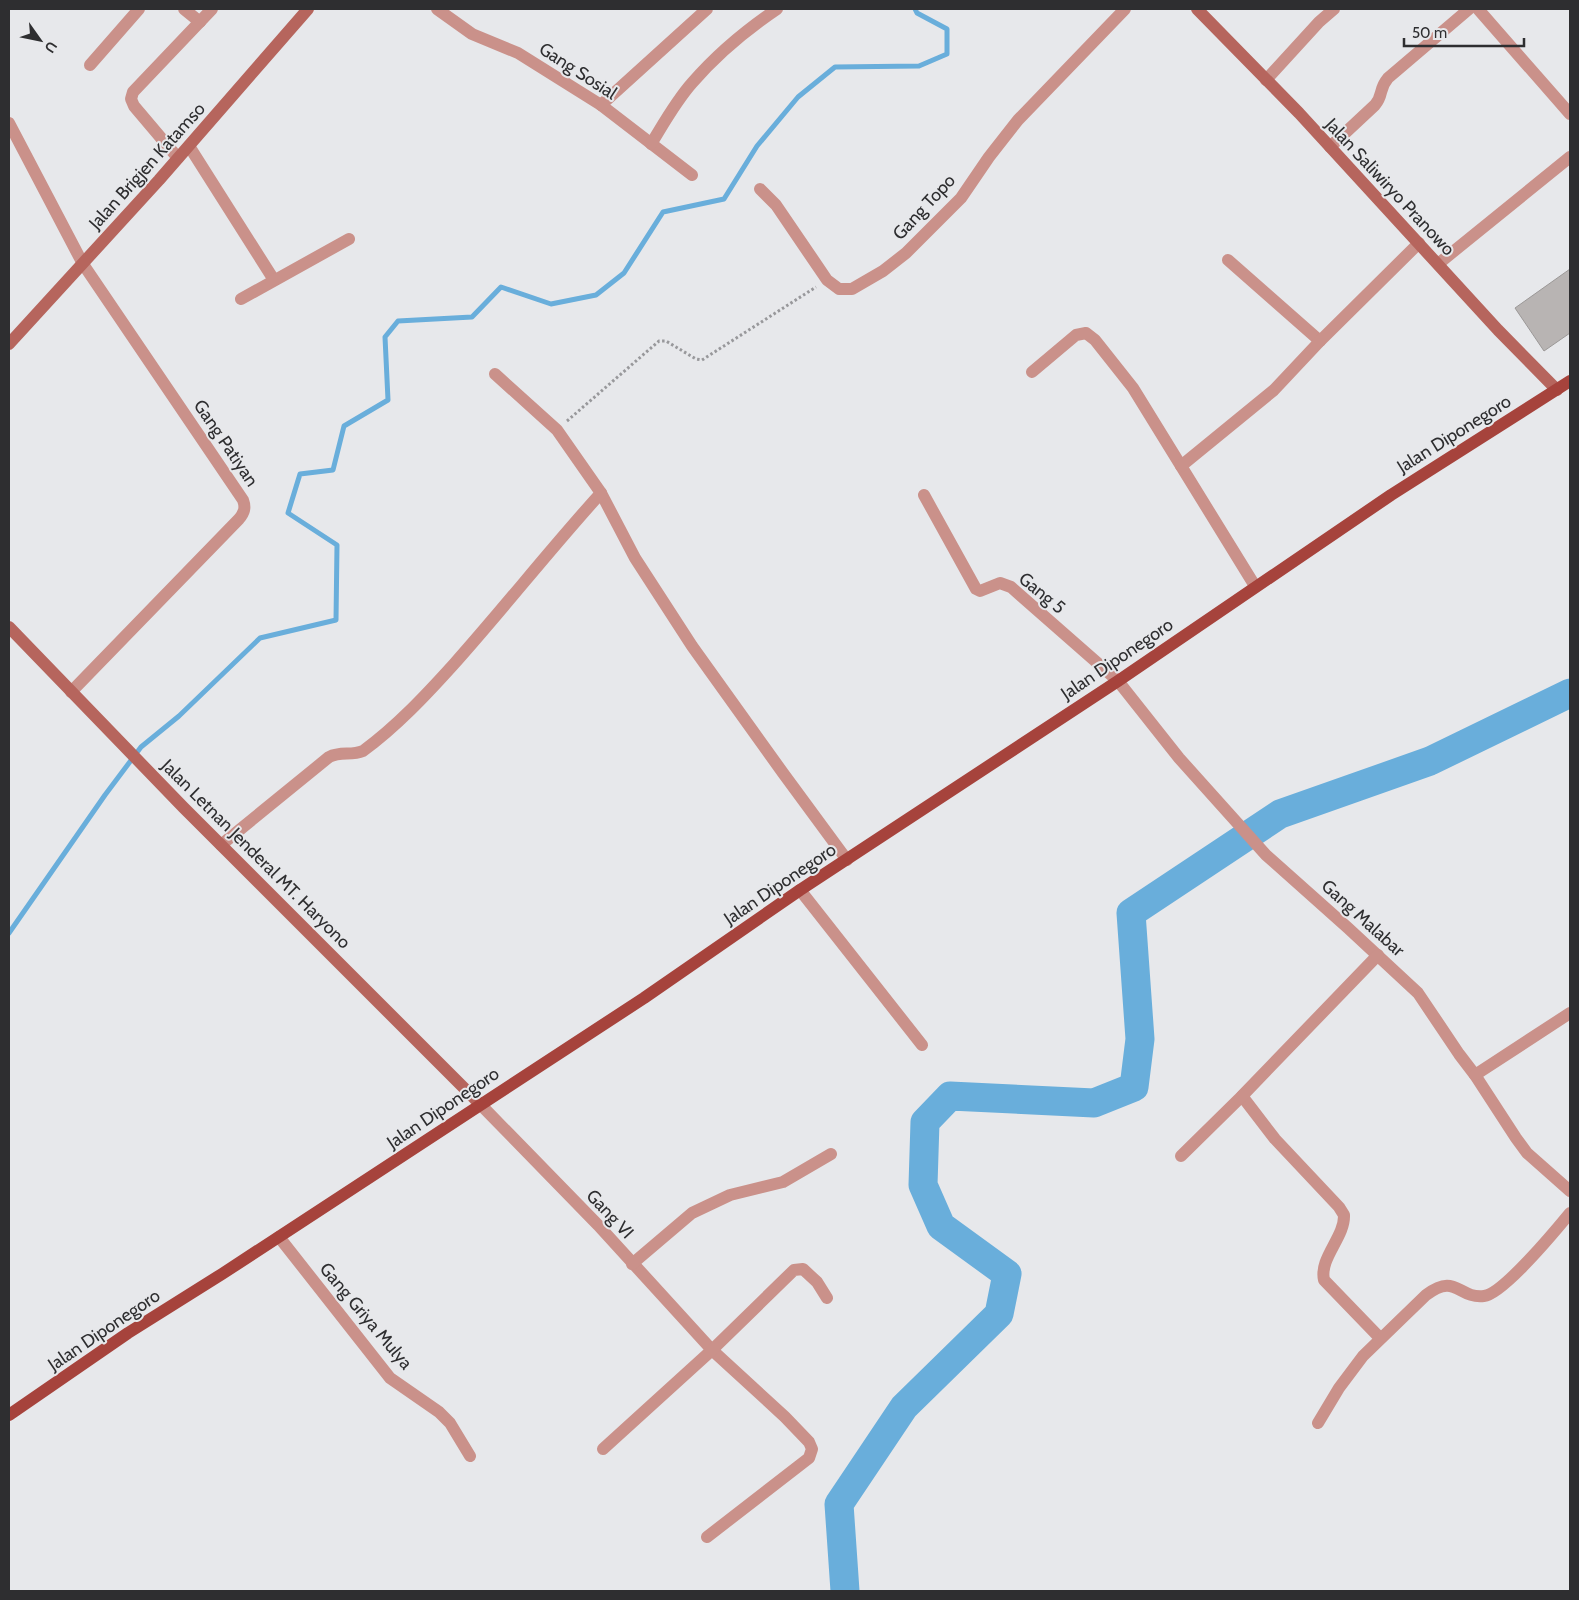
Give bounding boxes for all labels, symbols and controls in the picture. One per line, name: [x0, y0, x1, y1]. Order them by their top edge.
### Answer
north arrow: [15, 15, 65, 65]
scale bar: [1404, 15, 1524, 47]
text: 50 m: [1412, 24, 1447, 42]
text: U: [41, 38, 61, 56]
street label: Gang Sosial: [535, 38, 622, 105]
street label: Jalan Brigjen Katamso: [84, 98, 210, 235]
street label: Jalan Saliwiryo Pranowo: [1320, 113, 1459, 260]
street label: Gang Topo: [888, 170, 960, 244]
street label: Jalan Diponegoro: [1392, 390, 1515, 478]
street label: Gang Patiyan: [189, 395, 263, 491]
street label: Gang 5: [1014, 568, 1070, 618]
street label: Jalan Diponegoro: [1056, 613, 1177, 705]
street label: Jalan Letnan Jenderal MT. Haryono: [156, 754, 355, 953]
street label: Jalan Diponegoro: [719, 838, 840, 930]
street label: Gang Malabar: [1317, 875, 1409, 961]
street label: Jalan Diponegoro: [382, 1062, 503, 1154]
street label: Gang VI: [582, 1185, 638, 1243]
street label: Gang Griya Mulya: [315, 1258, 417, 1374]
street label: Jalan Diponegoro: [43, 1284, 164, 1376]

